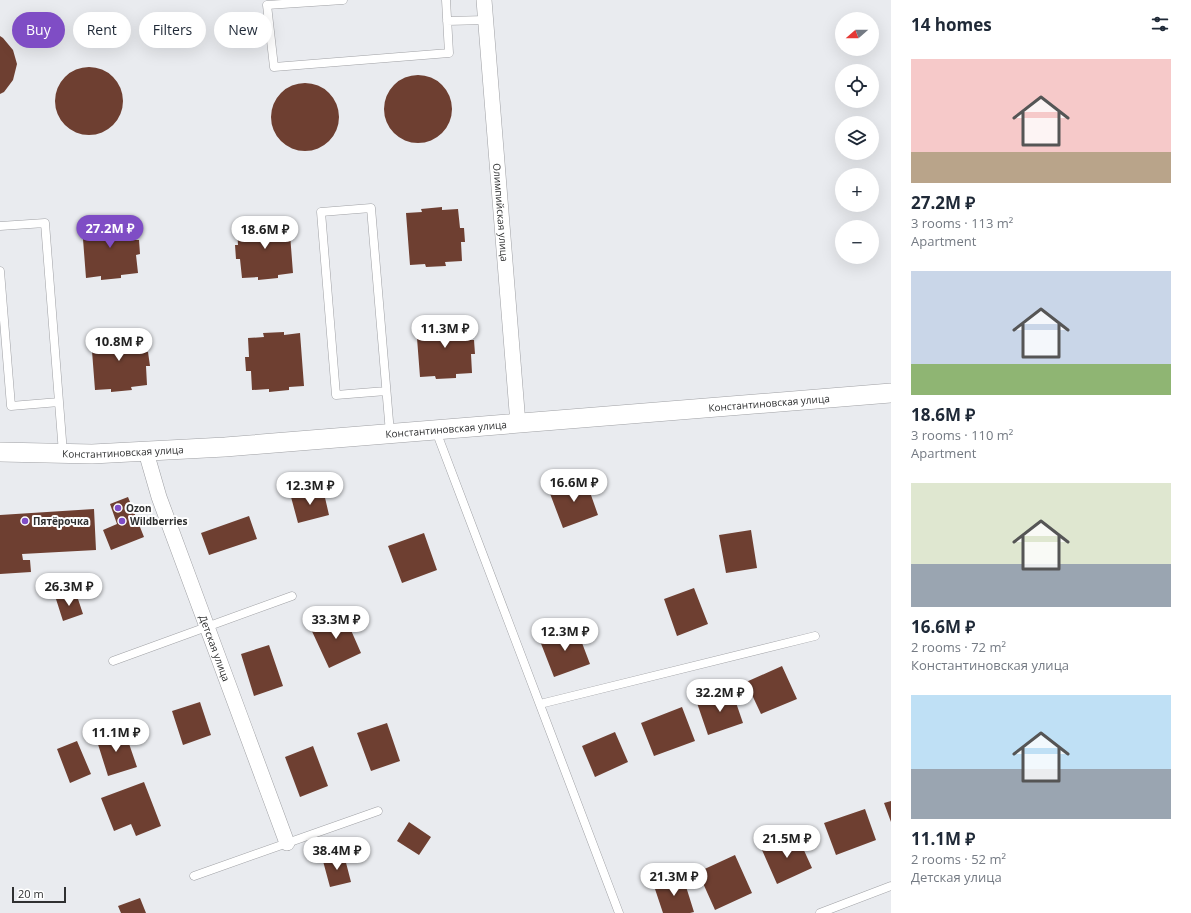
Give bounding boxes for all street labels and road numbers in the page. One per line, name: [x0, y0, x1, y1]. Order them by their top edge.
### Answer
street label: Олимпийская улица: [490, 163, 512, 262]
street label: Константиновская улица: [708, 391, 830, 415]
street label: Константиновская улица: [385, 417, 507, 441]
street label: Константиновская улица: [62, 442, 184, 461]
street label: Детская улица: [196, 613, 234, 683]

